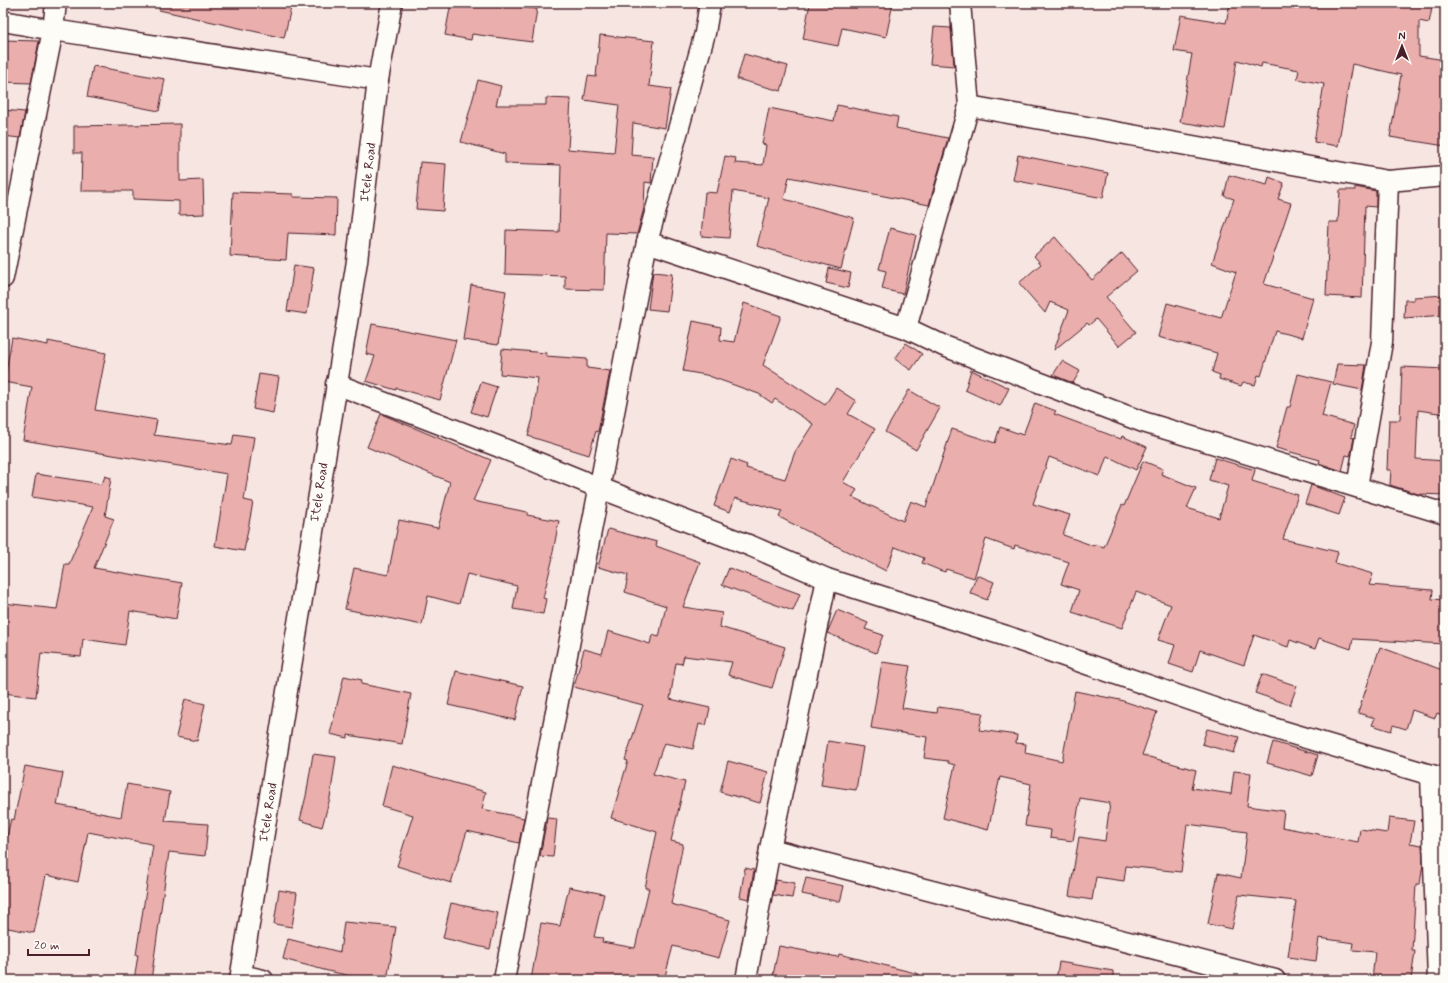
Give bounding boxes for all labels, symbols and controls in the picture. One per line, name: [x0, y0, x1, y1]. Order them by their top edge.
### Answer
north arrow: [1382, 26, 1422, 66]
text: N: [1398, 30, 1406, 44]
street label: Itele Road: [356, 142, 381, 203]
street label: Itele Road: [306, 461, 333, 523]
street label: Itele Road: [255, 781, 282, 843]
scale bar: [28, 931, 89, 957]
text: 20 m: [34, 938, 60, 954]

